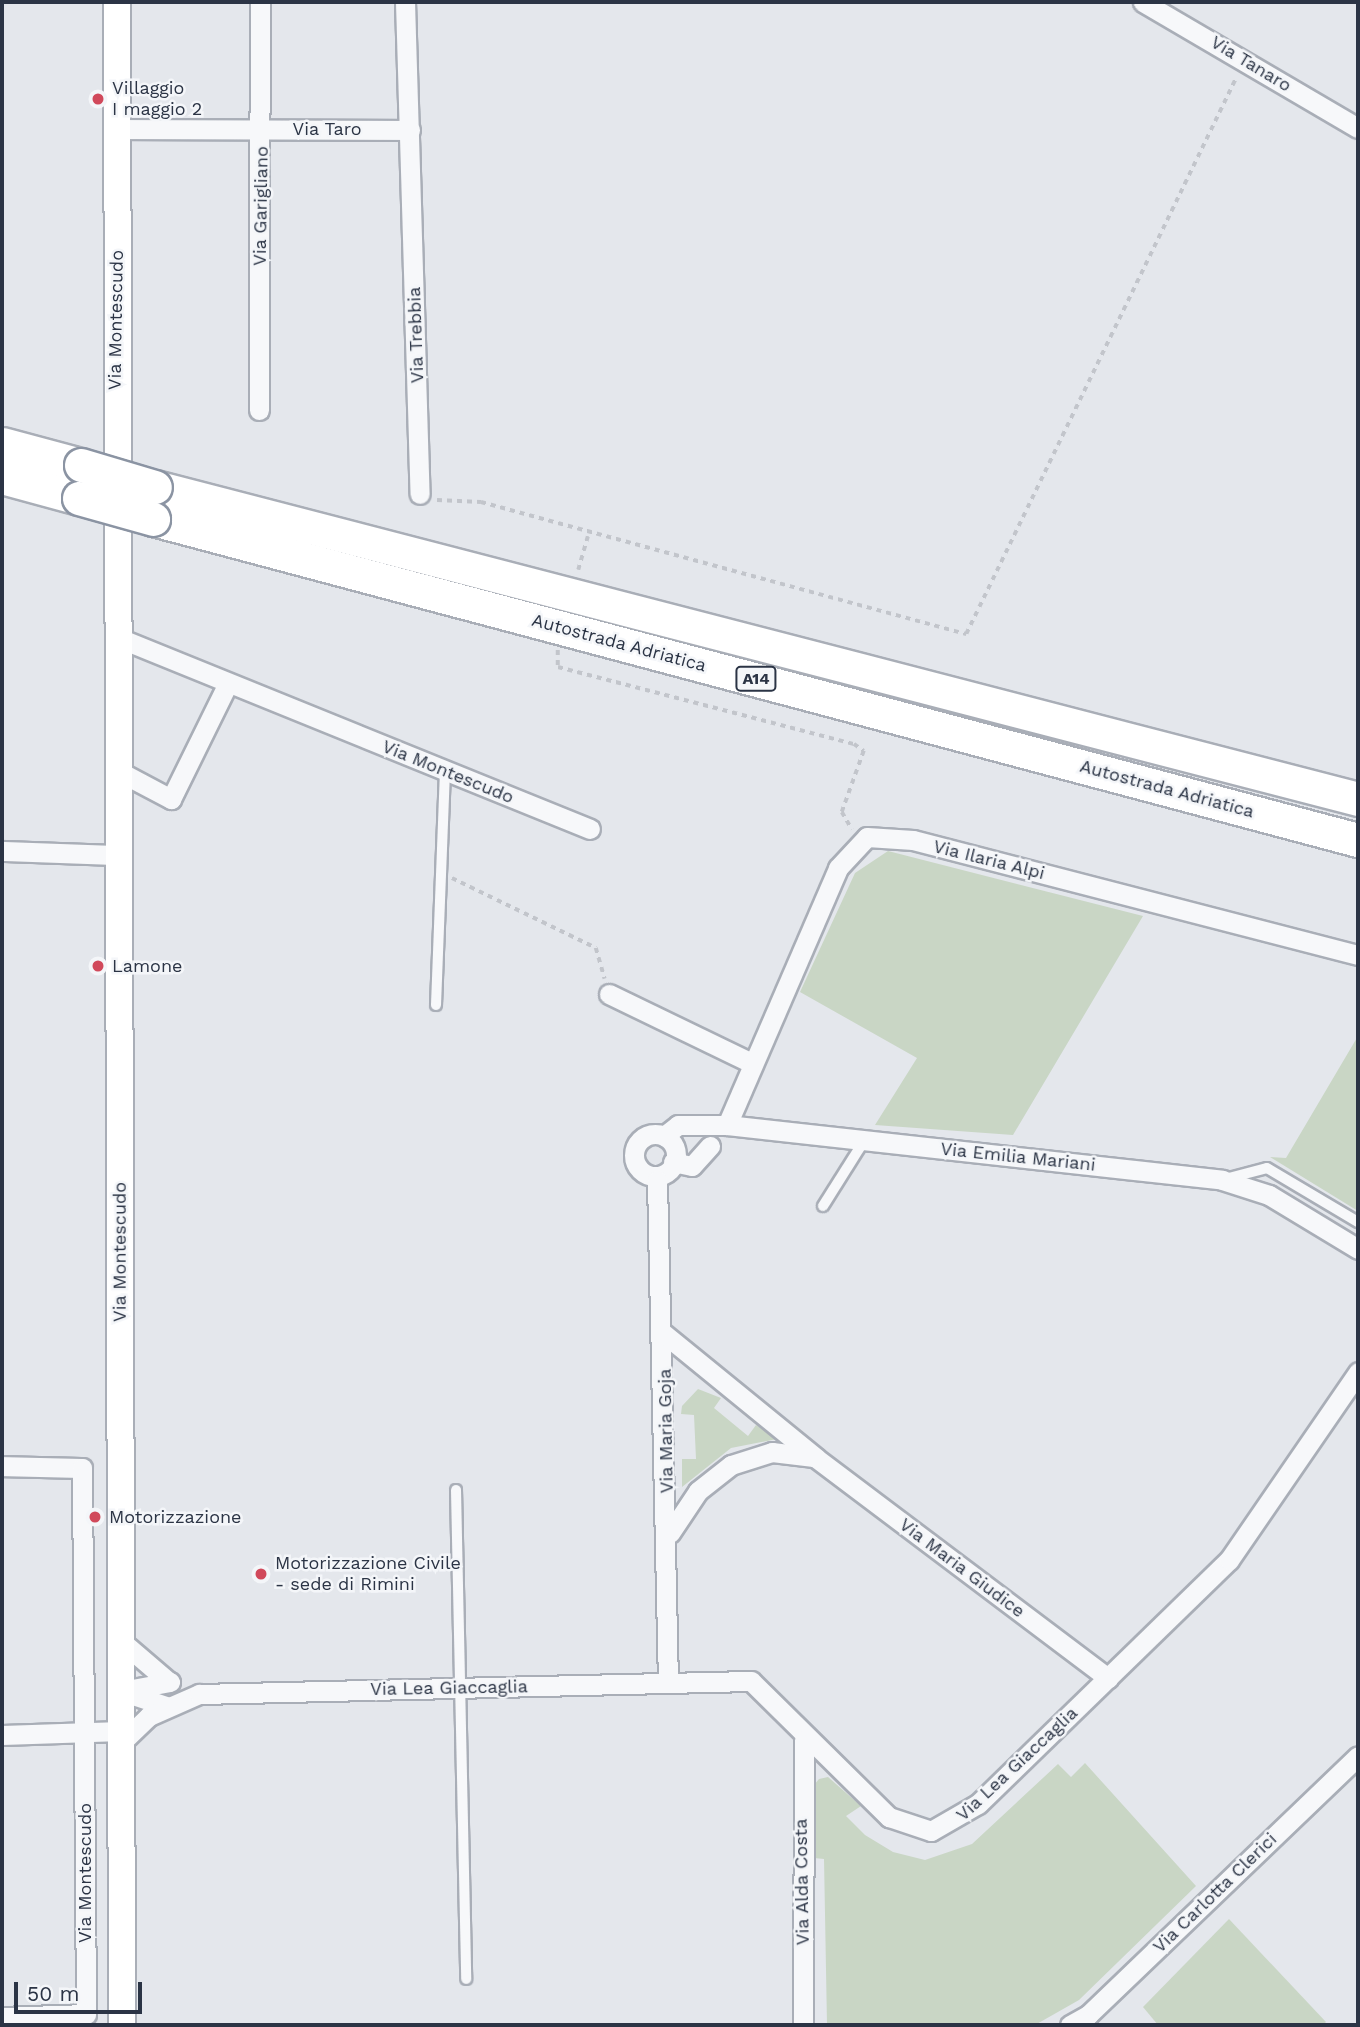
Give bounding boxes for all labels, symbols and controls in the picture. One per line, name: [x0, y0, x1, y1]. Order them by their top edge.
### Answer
street label: Via Tanaro: [1206, 31, 1296, 97]
place label: Villaggio I maggio 2: [112, 78, 202, 120]
marker: Villaggio I maggio 2: [90, 91, 106, 107]
street label: Via Taro: [292, 118, 362, 140]
street label: Via Garigliano: [249, 146, 273, 266]
street label: Via Montescudo: [104, 250, 128, 390]
street label: Via Trebbia: [404, 286, 428, 384]
street label: Autostrada Adriatica: [529, 609, 709, 677]
road number: A14: [735, 666, 777, 692]
street label: Via Montescudo: [379, 736, 517, 808]
street label: Autostrada Adriatica: [1077, 755, 1257, 823]
street label: Via Ilaria Alpi: [930, 836, 1048, 884]
place label: Lamone: [112, 955, 182, 977]
marker: Lamone: [90, 958, 106, 974]
street label: Via Emilia Mariani: [939, 1138, 1097, 1176]
street label: Via Montescudo: [109, 1182, 131, 1322]
street label: Via Maria Goja: [654, 1368, 678, 1494]
place label: Motorizzazione: [109, 1506, 241, 1528]
marker: Motorizzazione: [87, 1509, 103, 1525]
street label: Via Maria Giudice: [895, 1514, 1029, 1622]
place label: Motorizzazione Civile - sede di Rimini: [275, 1553, 461, 1596]
marker: Motorizzazione Civile - sede di Rimini: [253, 1566, 269, 1582]
street label: Via Lea Giaccaglia: [370, 1676, 528, 1700]
street label: Via Lea Giaccaglia: [952, 1702, 1082, 1826]
street label: Via Montescudo: [74, 1803, 96, 1943]
street label: Via Alda Costa: [790, 1818, 814, 1946]
street label: Via Carlotta Clerici: [1148, 1828, 1282, 1958]
scale bar: [18, 1968, 145, 2012]
text: 50 m: [27, 1981, 79, 2006]

